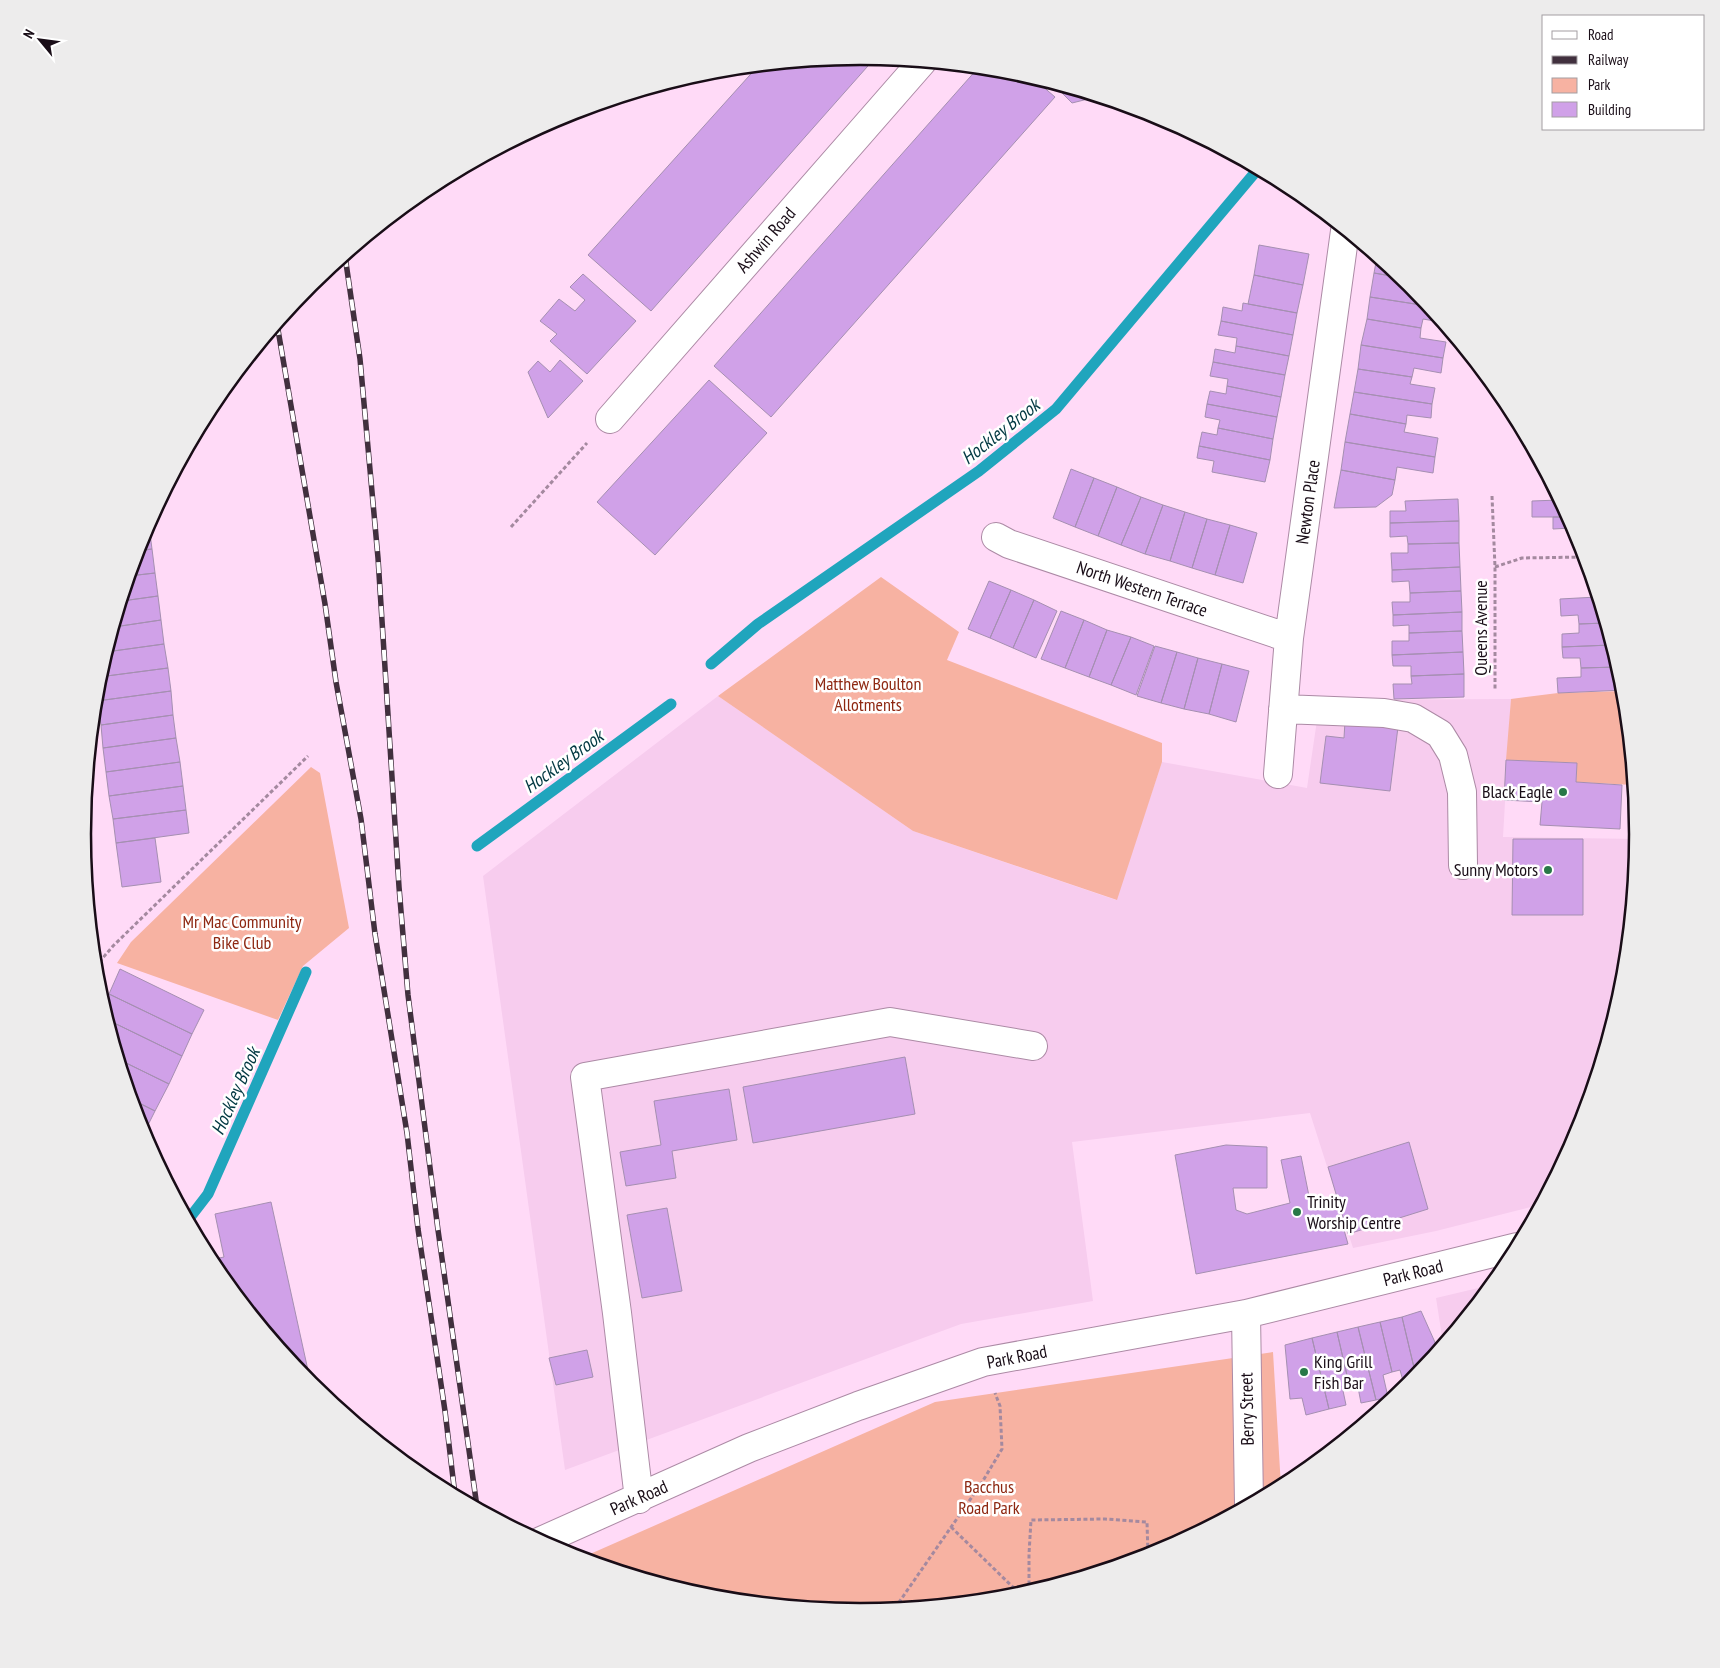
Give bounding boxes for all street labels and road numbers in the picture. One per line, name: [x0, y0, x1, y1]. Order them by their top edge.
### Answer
street label: Ashwin Road: [731, 202, 800, 277]
street label: Newton Place: [1290, 458, 1325, 546]
street label: North Western Terrace: [1074, 555, 1211, 622]
street label: Queens Avenue: [1469, 580, 1492, 676]
street label: Park Road: [1381, 1254, 1445, 1291]
street label: Park Road: [985, 1339, 1049, 1374]
street label: Berry Street: [1234, 1372, 1259, 1446]
street label: Park Road: [606, 1475, 671, 1520]

